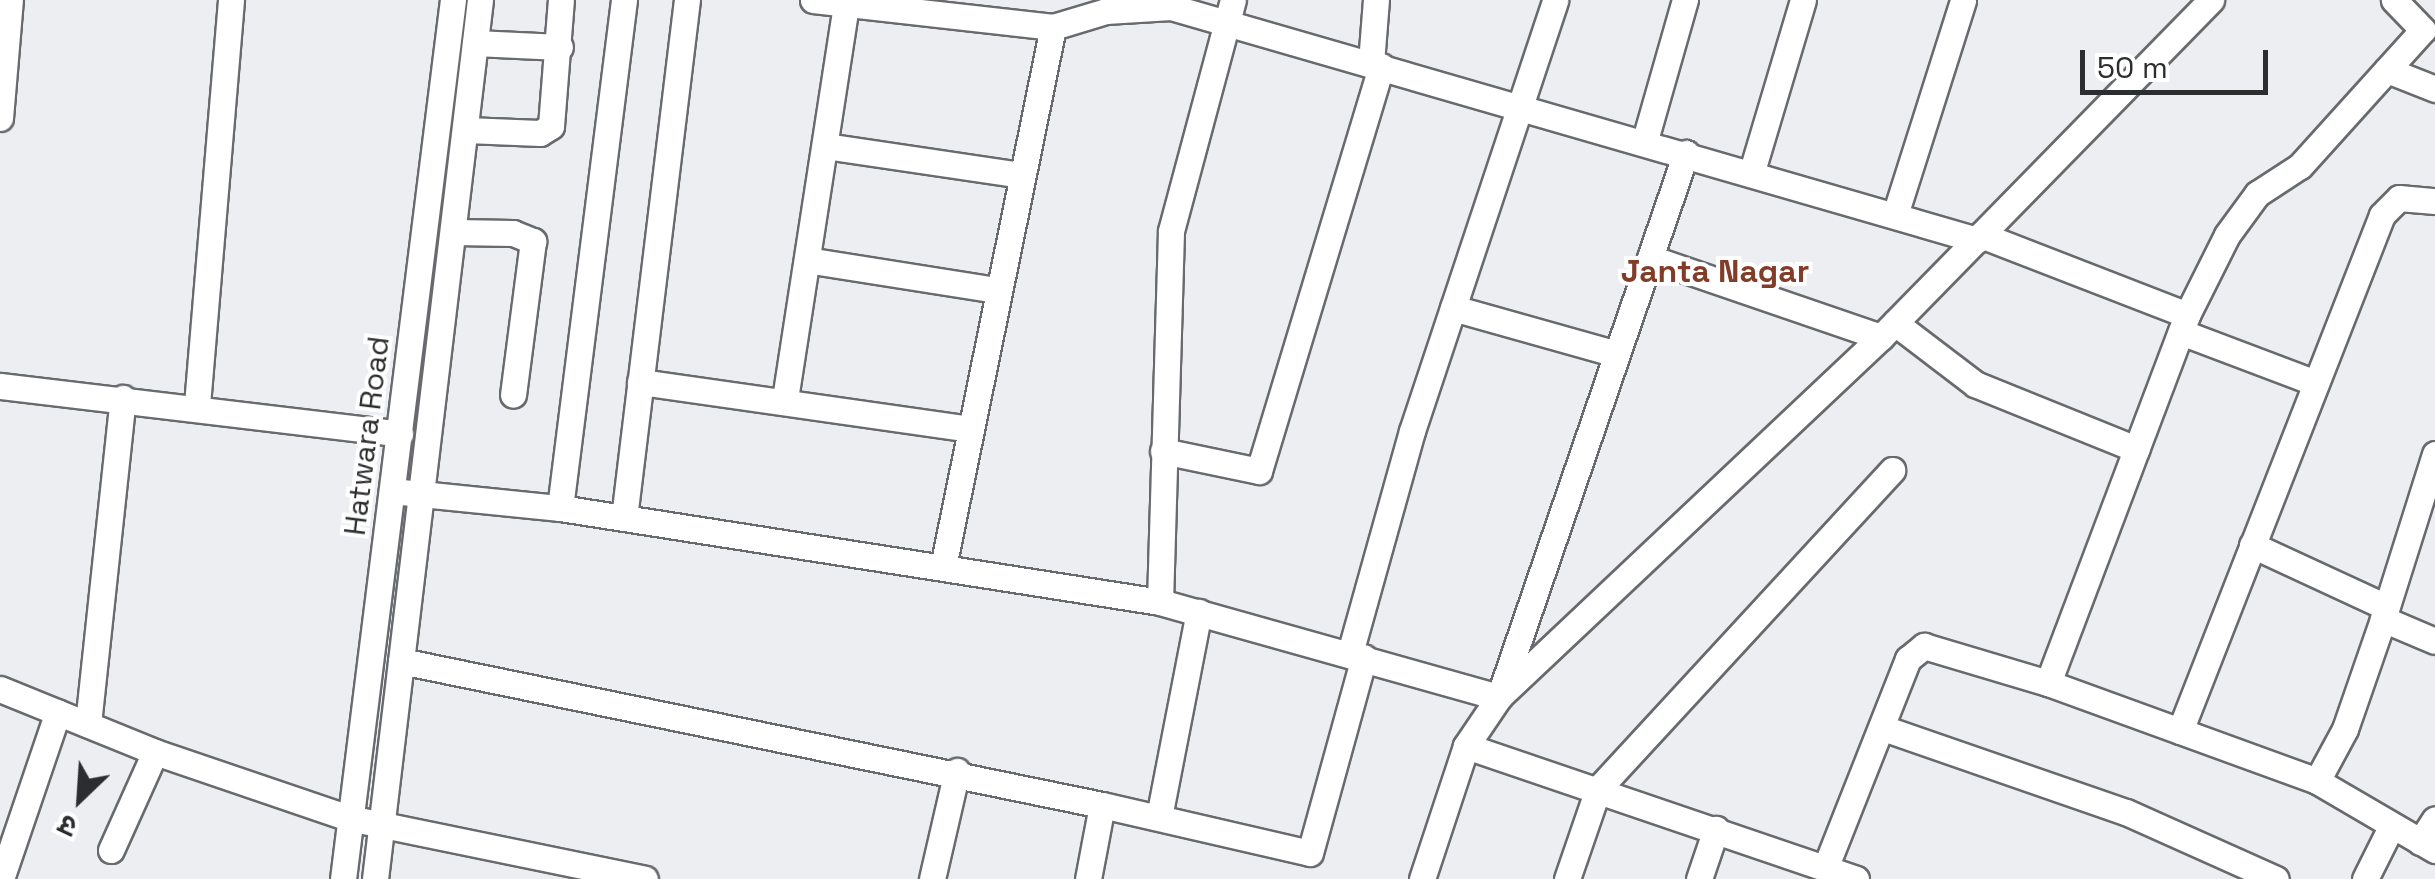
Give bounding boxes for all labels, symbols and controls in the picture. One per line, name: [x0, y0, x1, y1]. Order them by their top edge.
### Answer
scale bar: [2085, 30, 2272, 92]
text: 50 m: [2097, 48, 2168, 87]
district label: Janta Nagar: [1621, 252, 1809, 290]
street label: Hatwara Road: [337, 334, 397, 538]
north arrow: [30, 749, 130, 849]
text: उ: [52, 806, 82, 846]

